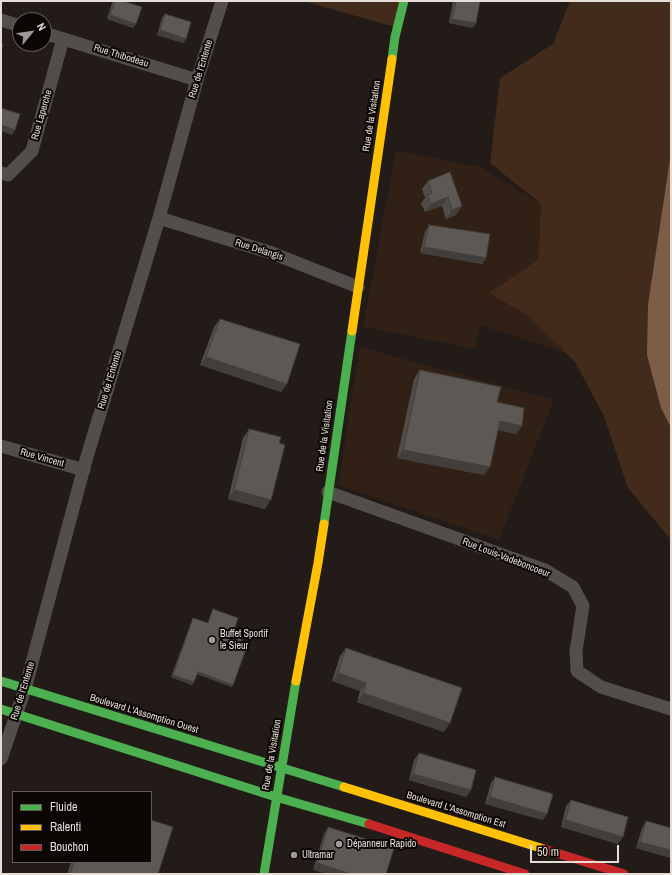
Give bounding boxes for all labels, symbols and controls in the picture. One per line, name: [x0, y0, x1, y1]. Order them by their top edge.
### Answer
north arrow: [12, 12, 52, 52]
text: N: [34, 20, 49, 33]
street label: Rue de l'Entente: [186, 38, 216, 100]
street label: Rue Thibodeau: [92, 42, 150, 70]
street label: Rue de la Visitation: [360, 80, 384, 152]
street label: Rue Laperche: [29, 89, 55, 141]
street label: Rue Delangis: [234, 237, 284, 263]
street label: Rue de l'Entente: [95, 349, 125, 411]
street label: Rue de la Visitation: [314, 400, 336, 472]
street label: Rue Vincent: [19, 446, 65, 470]
street label: Rue Louis-Vadeboncoeur: [461, 536, 551, 580]
place label: Buffet Sportif le Sieur: [220, 628, 268, 652]
marker: Buffet Sportif le Sieur: [207, 635, 217, 645]
street label: Rue de l'Entente: [8, 660, 38, 722]
street label: Boulevard L'Assomption Ouest: [88, 692, 200, 736]
street label: Rue de la Visitation: [260, 719, 284, 791]
street label: Boulevard L'Assomption Est: [405, 789, 507, 831]
legend: [12, 791, 152, 863]
text: Fluide: [50, 799, 77, 815]
text: Ralenti: [50, 819, 81, 835]
scale bar: [532, 837, 621, 863]
place label: Dépanneur Rapido: [347, 838, 416, 850]
text: Bouchon: [50, 839, 89, 855]
marker: Dépanneur Rapido: [334, 839, 344, 849]
text: 50 m: [537, 844, 559, 860]
place label: Ultramar: [302, 849, 333, 861]
marker: Ultramar: [289, 850, 299, 860]

